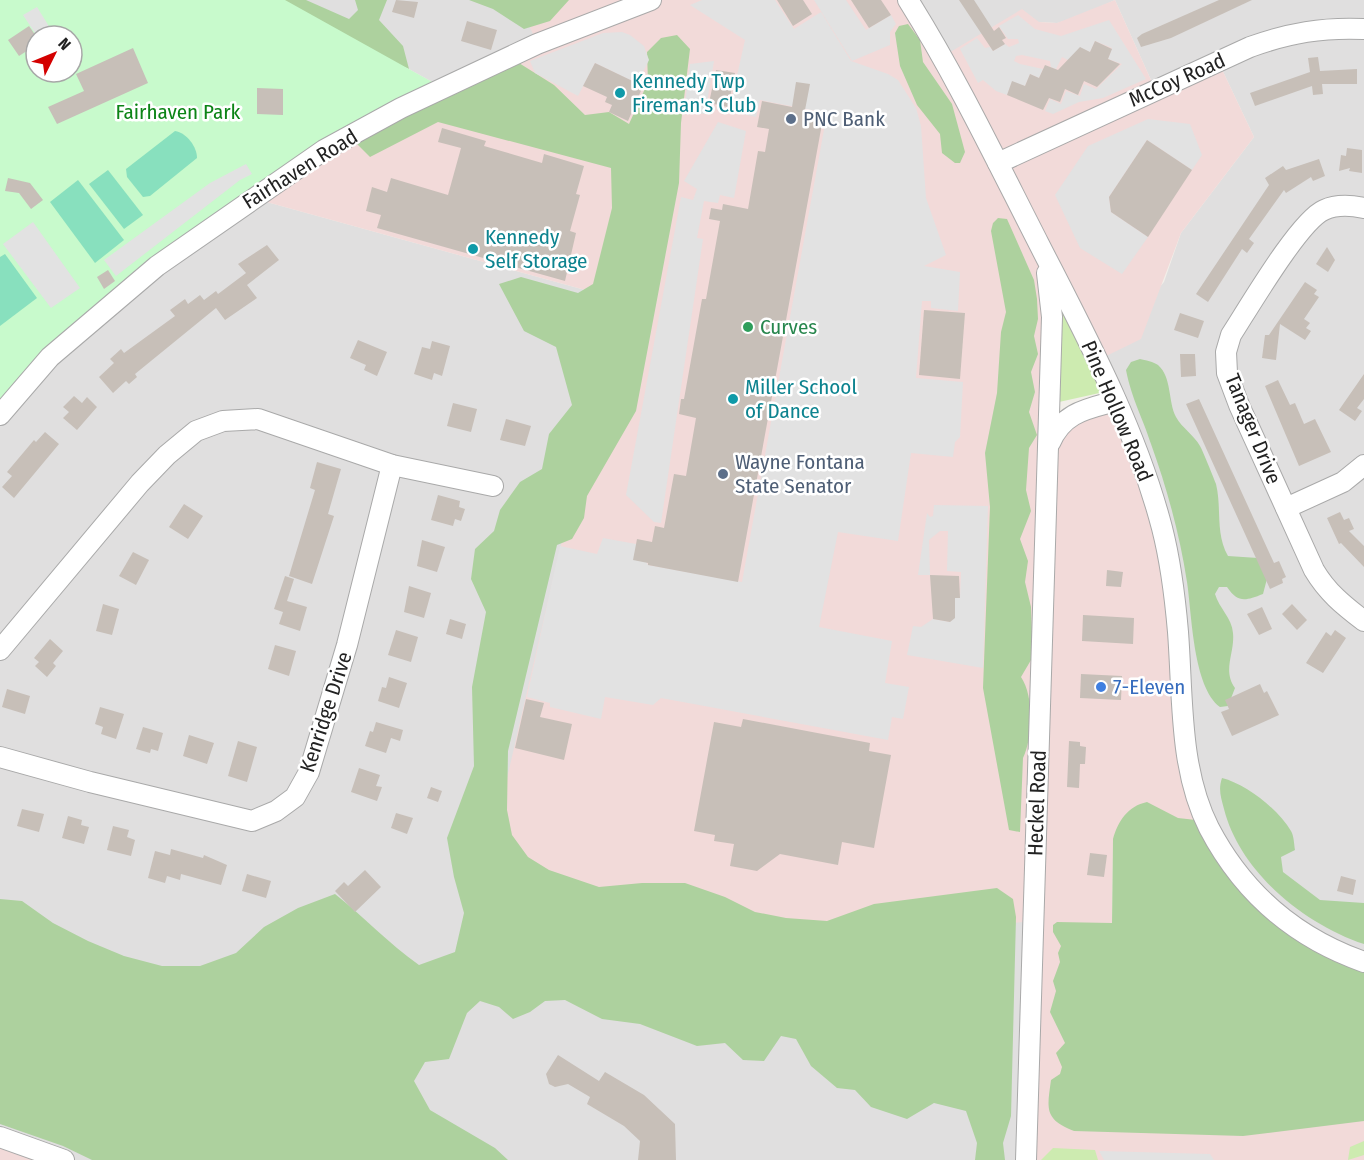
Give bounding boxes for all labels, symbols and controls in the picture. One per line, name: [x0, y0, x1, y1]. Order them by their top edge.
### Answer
north arrow: [24, 24, 84, 84]
text: N: [54, 34, 75, 54]
street label: McCoy Road: [1125, 47, 1229, 113]
place label: Kennedy Twp Fireman's Club: [632, 68, 756, 118]
marker: Kennedy Twp Fireman's Club: [613, 86, 627, 100]
park label: Fairhaven Park: [116, 99, 241, 125]
place label: PNC Bank: [803, 106, 885, 132]
marker: PNC Bank: [784, 112, 798, 126]
street label: Fairhaven Road: [238, 123, 362, 215]
place label: Kennedy Self Storage: [485, 224, 587, 274]
marker: Kennedy Self Storage: [466, 242, 480, 256]
place label: Curves: [760, 314, 817, 340]
marker: Curves: [741, 320, 755, 334]
street label: Pine Hollow Road: [1076, 337, 1158, 485]
street label: Tanager Drive: [1219, 370, 1287, 488]
place label: Miller School of Dance: [745, 374, 857, 424]
marker: Miller School of Dance: [726, 392, 740, 406]
place label: Wayne Fontana State Senator: [735, 449, 865, 499]
marker: Wayne Fontana State Senator: [716, 467, 730, 481]
street label: Kenridge Drive: [294, 648, 358, 776]
place label: 7-Eleven: [1113, 674, 1185, 700]
marker: 7-Eleven: [1094, 680, 1108, 694]
street label: Heckel Road: [1022, 750, 1052, 856]

